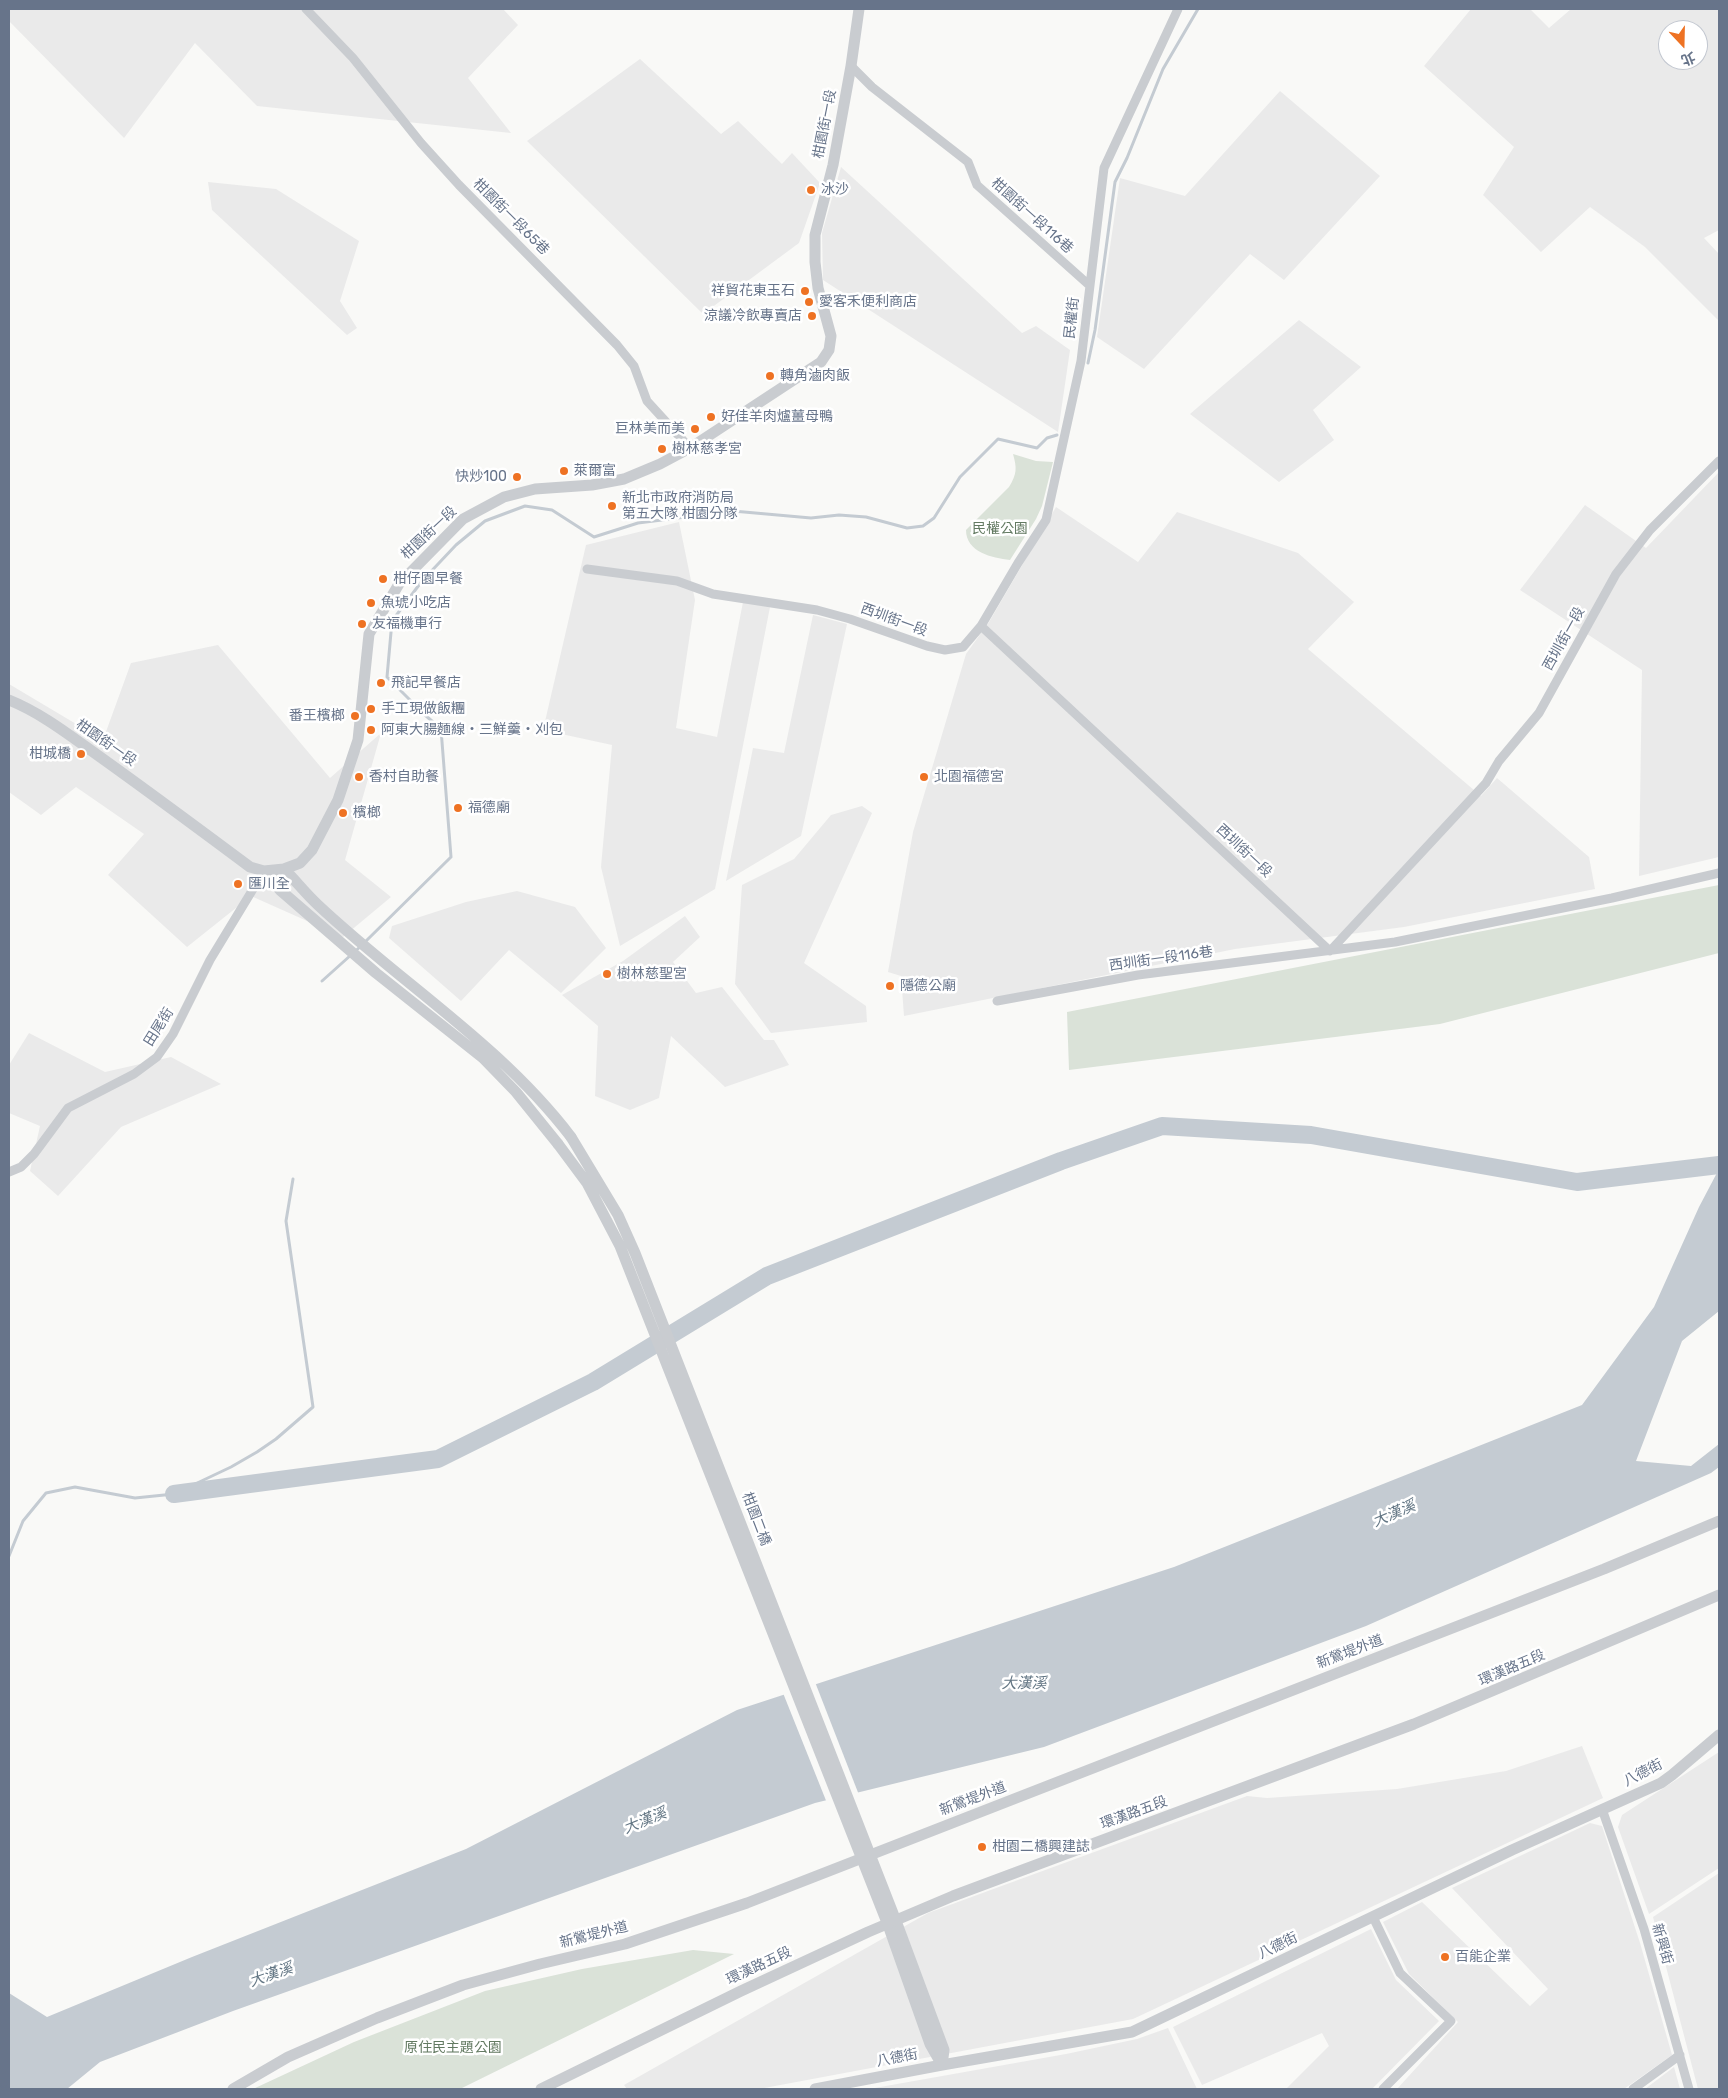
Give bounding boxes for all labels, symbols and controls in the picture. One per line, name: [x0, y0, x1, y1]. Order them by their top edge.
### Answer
north arrow: [1658, 20, 1708, 70]
text: 北: [1679, 48, 1698, 69]
street label: 柑園街一段: [810, 88, 840, 160]
street label: 柑園街一段65巷: [469, 175, 553, 259]
street label: 柑園街一段116巷: [988, 175, 1076, 257]
place label: 冰沙: [821, 182, 849, 198]
marker: 冰沙: [805, 184, 817, 196]
place label: 祥貿花東玉石: [711, 283, 795, 299]
marker: 祥貿花東玉石: [799, 285, 811, 297]
place label: 愛客禾便利商店: [819, 294, 917, 310]
marker: 愛客禾便利商店: [803, 296, 815, 308]
street label: 民權街: [1061, 296, 1083, 340]
place label: 涼議冷飲專賣店: [704, 308, 802, 324]
marker: 涼議冷飲專賣店: [806, 310, 818, 322]
place label: 轉角滷肉飯: [780, 368, 850, 384]
marker: 轉角滷肉飯: [764, 370, 776, 382]
place label: 好佳羊肉爐薑母鴨: [721, 409, 833, 425]
marker: 好佳羊肉爐薑母鴨: [705, 411, 717, 423]
place label: 巨林美而美: [615, 421, 685, 437]
marker: 巨林美而美: [689, 423, 701, 435]
place label: 樹林慈孝宮: [672, 441, 742, 457]
marker: 樹林慈孝宮: [656, 443, 668, 455]
place label: 萊爾富: [574, 463, 616, 479]
marker: 萊爾富: [558, 465, 570, 477]
place label: 快炒100: [455, 469, 507, 485]
marker: 快炒100: [511, 471, 523, 483]
place label: 新北市政府消防局 第五大隊 柑園分隊: [622, 490, 737, 522]
marker: 新北市政府消防局 第五大隊 柑園分隊: [606, 500, 618, 512]
street label: 柑園街一段: [398, 503, 460, 563]
park label: 民權公園: [972, 521, 1028, 537]
place label: 柑仔園早餐: [393, 571, 463, 587]
marker: 柑仔園早餐: [377, 573, 389, 585]
place label: 魚琥小吃店: [381, 595, 451, 611]
marker: 魚琥小吃店: [365, 597, 377, 609]
street label: 西圳街一段: [858, 600, 930, 640]
street label: 西圳街一段: [1540, 604, 1588, 674]
place label: 友福機車行: [372, 616, 442, 632]
marker: 友福機車行: [356, 618, 368, 630]
place label: 飛記早餐店: [391, 675, 461, 691]
marker: 飛記早餐店: [375, 677, 387, 689]
place label: 手工現做飯糰: [381, 701, 465, 717]
marker: 手工現做飯糰: [365, 703, 377, 715]
place label: 番王檳榔: [289, 708, 345, 724]
marker: 番王檳榔: [349, 710, 361, 722]
street label: 柑園街一段: [73, 716, 139, 770]
place label: 阿東大腸麵線‧三鮮羹‧刈包: [381, 722, 563, 738]
marker: 阿東大腸麵線‧三鮮羹‧刈包: [365, 724, 377, 736]
place label: 柑城橋: [29, 746, 71, 762]
marker: 柑城橋: [75, 748, 87, 760]
place label: 香村自助餐: [369, 769, 439, 785]
place label: 北園福德宮: [934, 769, 1004, 785]
marker: 香村自助餐: [353, 771, 365, 783]
marker: 北園福德宮: [918, 771, 930, 783]
place label: 福德廟: [468, 800, 510, 816]
marker: 福德廟: [452, 802, 464, 814]
place label: 檳榔: [353, 805, 381, 821]
marker: 檳榔: [337, 807, 349, 819]
street label: 西圳街一段: [1213, 821, 1275, 881]
place label: 匯川全: [248, 876, 290, 892]
marker: 匯川全: [232, 878, 244, 890]
street label: 西圳街一段116巷: [1108, 943, 1214, 975]
place label: 樹林慈聖宮: [617, 966, 687, 982]
marker: 樹林慈聖宮: [601, 968, 613, 980]
place label: 隱德公廟: [900, 978, 956, 994]
marker: 隱德公廟: [884, 980, 896, 992]
street label: 田尾街: [141, 1005, 177, 1049]
street label: 柑園二橋: [738, 1490, 774, 1548]
water label: 大漢溪: [1370, 1497, 1418, 1531]
street label: 新鶯堤外道: [1314, 1632, 1386, 1672]
street label: 環漢路五段: [1477, 1647, 1547, 1689]
water label: 大漢溪: [1002, 1675, 1046, 1693]
street label: 八德街: [1620, 1756, 1666, 1790]
street label: 新鶯堤外道: [937, 1779, 1009, 1819]
street label: 環漢路五段: [1098, 1793, 1170, 1833]
water label: 大漢溪: [621, 1804, 669, 1838]
place label: 柑園二橋興建誌: [992, 1839, 1090, 1855]
marker: 柑園二橋興建誌: [976, 1841, 988, 1853]
street label: 新鶯堤外道: [558, 1918, 630, 1952]
street label: 新興街: [1648, 1921, 1676, 1967]
street label: 八德街: [1255, 1929, 1301, 1963]
street label: 環漢路五段: [724, 1944, 794, 1988]
place label: 百能企業: [1455, 1949, 1511, 1965]
marker: 百能企業: [1439, 1951, 1451, 1963]
water label: 大漢溪: [247, 1959, 295, 1991]
park label: 原住民主題公園: [404, 2040, 502, 2056]
street label: 八德街: [875, 2046, 919, 2070]

